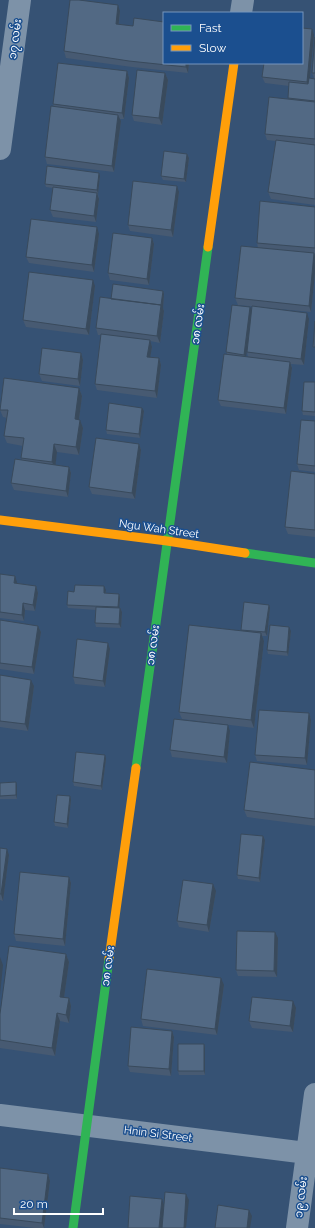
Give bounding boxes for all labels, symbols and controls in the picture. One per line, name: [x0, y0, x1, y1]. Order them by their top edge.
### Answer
legend: [163, 12, 303, 64]
street label: ၁၇ လမ်း: [5, 18, 26, 60]
text: Fast: [199, 21, 222, 35]
text: Slow: [199, 41, 226, 55]
street label: ၁၈ လမ်း: [188, 303, 207, 345]
street label: Ngu Wah Street: [118, 517, 200, 541]
street label: ၁၈ လမ်း: [143, 624, 162, 666]
street label: ၁၈ လမ်း: [98, 945, 117, 987]
street label: Hnin Si Street: [123, 1123, 193, 1145]
street label: ၁၉ လမ်း: [291, 1175, 312, 1218]
scale bar: [14, 1190, 103, 1216]
text: 20 m: [20, 1197, 48, 1211]

